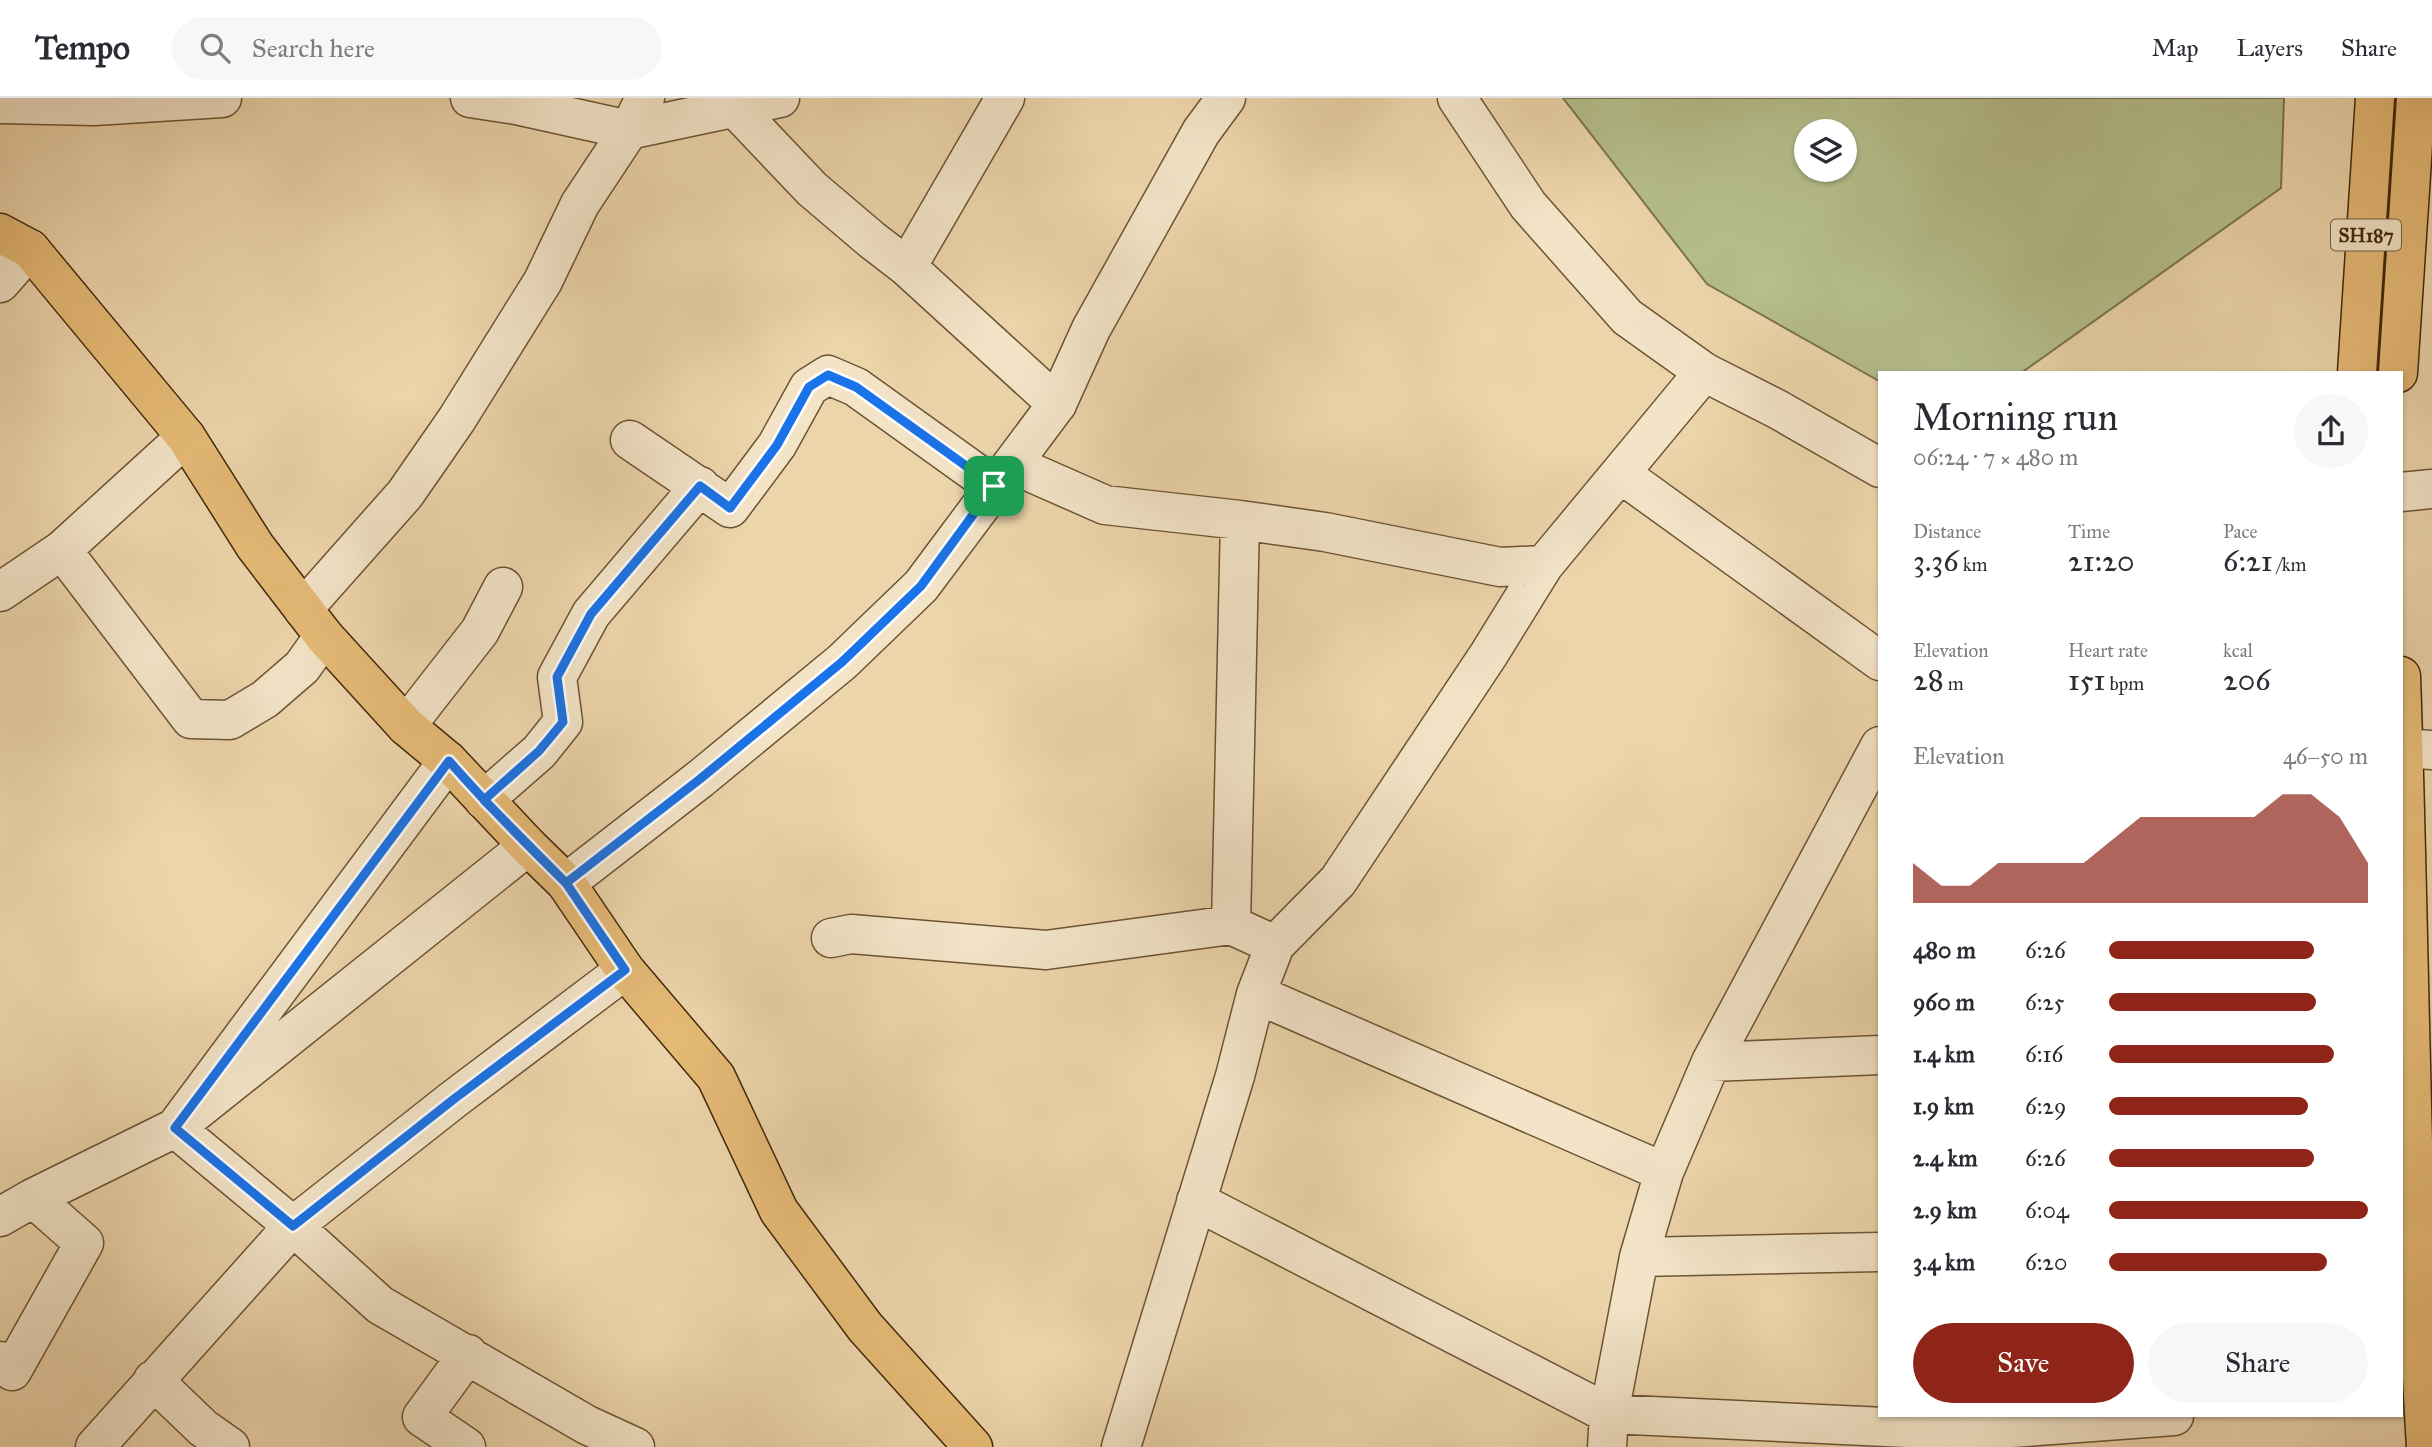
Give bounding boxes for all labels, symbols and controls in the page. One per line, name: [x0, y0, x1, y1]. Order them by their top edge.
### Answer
search box: [172, 17, 662, 80]
text: Tempo: [35, 28, 130, 68]
icon: search: [196, 29, 234, 67]
text: Search here: [252, 32, 375, 64]
text: Map: [2152, 33, 2199, 63]
text: Layers: [2237, 33, 2303, 63]
text: Share: [2341, 33, 2397, 63]
map controls: [1794, 119, 1857, 182]
button: layers: [1794, 119, 1857, 182]
road number: SH187: [2331, 220, 2401, 251]
text: Morning run: [1913, 394, 2118, 440]
button: share: [2294, 394, 2368, 468]
text: 06:24 · 7 × 480 m: [1913, 443, 2078, 471]
pin: [964, 456, 1024, 516]
icon: arrive: [975, 467, 1013, 505]
text: Distance: [1913, 520, 1981, 543]
text: Time: [2068, 520, 2110, 543]
text: Pace: [2223, 520, 2257, 543]
text: 3.36: [1913, 543, 1959, 579]
text: 21:20: [2068, 543, 2134, 579]
text: 6:21: [2223, 543, 2273, 579]
text: km: [1959, 553, 1988, 576]
text: /km: [2273, 553, 2307, 576]
text: Elevation: [1913, 639, 1988, 662]
text: Heart rate: [2068, 639, 2148, 662]
text: kcal: [2223, 639, 2253, 662]
text: 28: [1913, 662, 1944, 698]
text: 151: [2068, 662, 2105, 698]
text: 206: [2223, 662, 2271, 698]
text: m: [1944, 672, 1964, 695]
text: bpm: [2105, 672, 2144, 695]
text: Elevation: [1913, 742, 2004, 770]
text: 46–50 m: [2283, 742, 2368, 770]
text: 480 m: [1913, 936, 1976, 964]
text: 6:26: [2025, 936, 2066, 964]
text: 960 m: [1913, 988, 1975, 1016]
text: 6:25: [2025, 988, 2064, 1016]
text: 1.4 km: [1913, 1040, 1975, 1068]
text: 6:16: [2025, 1040, 2063, 1068]
text: 1.9 km: [1913, 1092, 1974, 1120]
text: 6:29: [2025, 1092, 2066, 1120]
text: 2.4 km: [1913, 1144, 1978, 1172]
text: 6:26: [2025, 1144, 2066, 1172]
text: 2.9 km: [1913, 1196, 1977, 1224]
text: 6:04: [2025, 1196, 2069, 1224]
text: 3.4 km: [1913, 1248, 1975, 1276]
text: 6:20: [2025, 1248, 2067, 1276]
button: Save: [1913, 1323, 2134, 1403]
button: Share: [2148, 1323, 2368, 1403]

